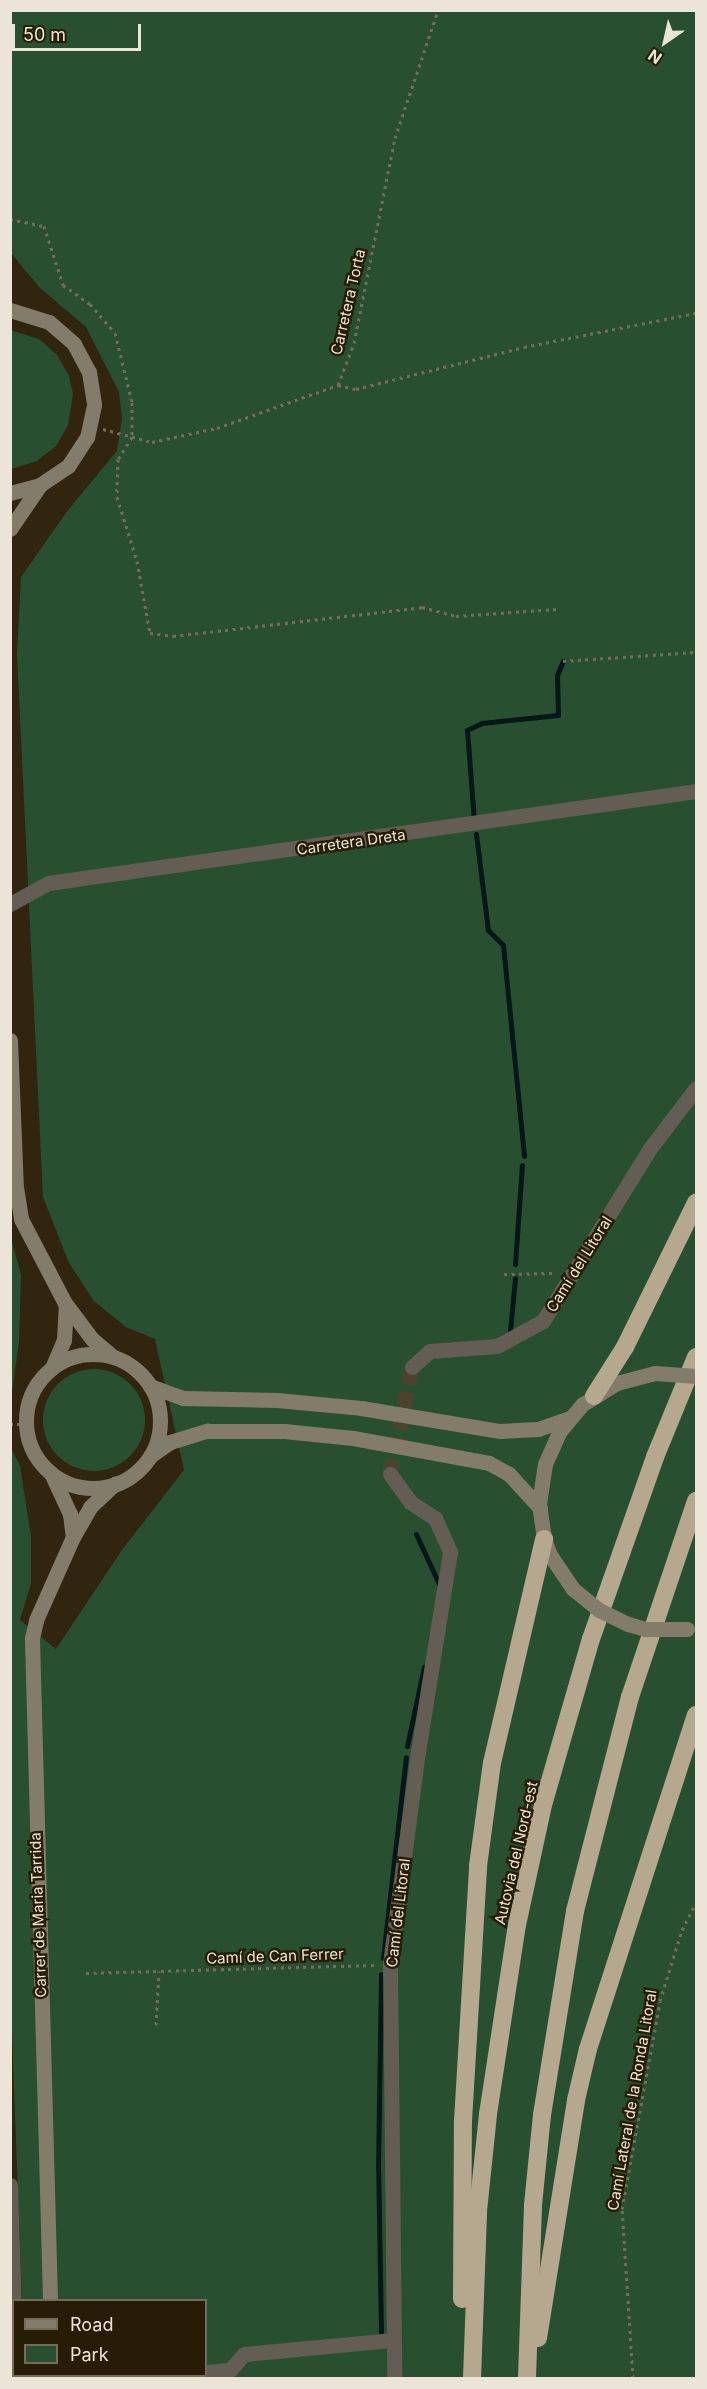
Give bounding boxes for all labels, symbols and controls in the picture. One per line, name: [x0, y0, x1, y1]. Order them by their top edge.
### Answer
scale bar: [15, 12, 144, 50]
north arrow: [635, 12, 695, 72]
text: 50 m: [23, 24, 66, 45]
text: N: [644, 45, 666, 69]
street label: Carretera Torta: [327, 247, 369, 357]
street label: Carretera Dreta: [295, 825, 407, 859]
street label: Camí del Litoral: [542, 1213, 616, 1315]
street label: Autovia del Nord-est: [491, 1780, 541, 1926]
street label: Carrer de Maria Tarrida: [26, 1832, 50, 1998]
street label: Camí del Litoral: [382, 1857, 414, 1969]
street label: Camí de Can Ferrer: [206, 1945, 344, 1967]
street label: Camí Lateral de la Ronda Litoral: [604, 1988, 660, 2212]
legend: [12, 2299, 207, 2377]
text: Road: [70, 2314, 113, 2335]
text: Park: [70, 2344, 109, 2365]

